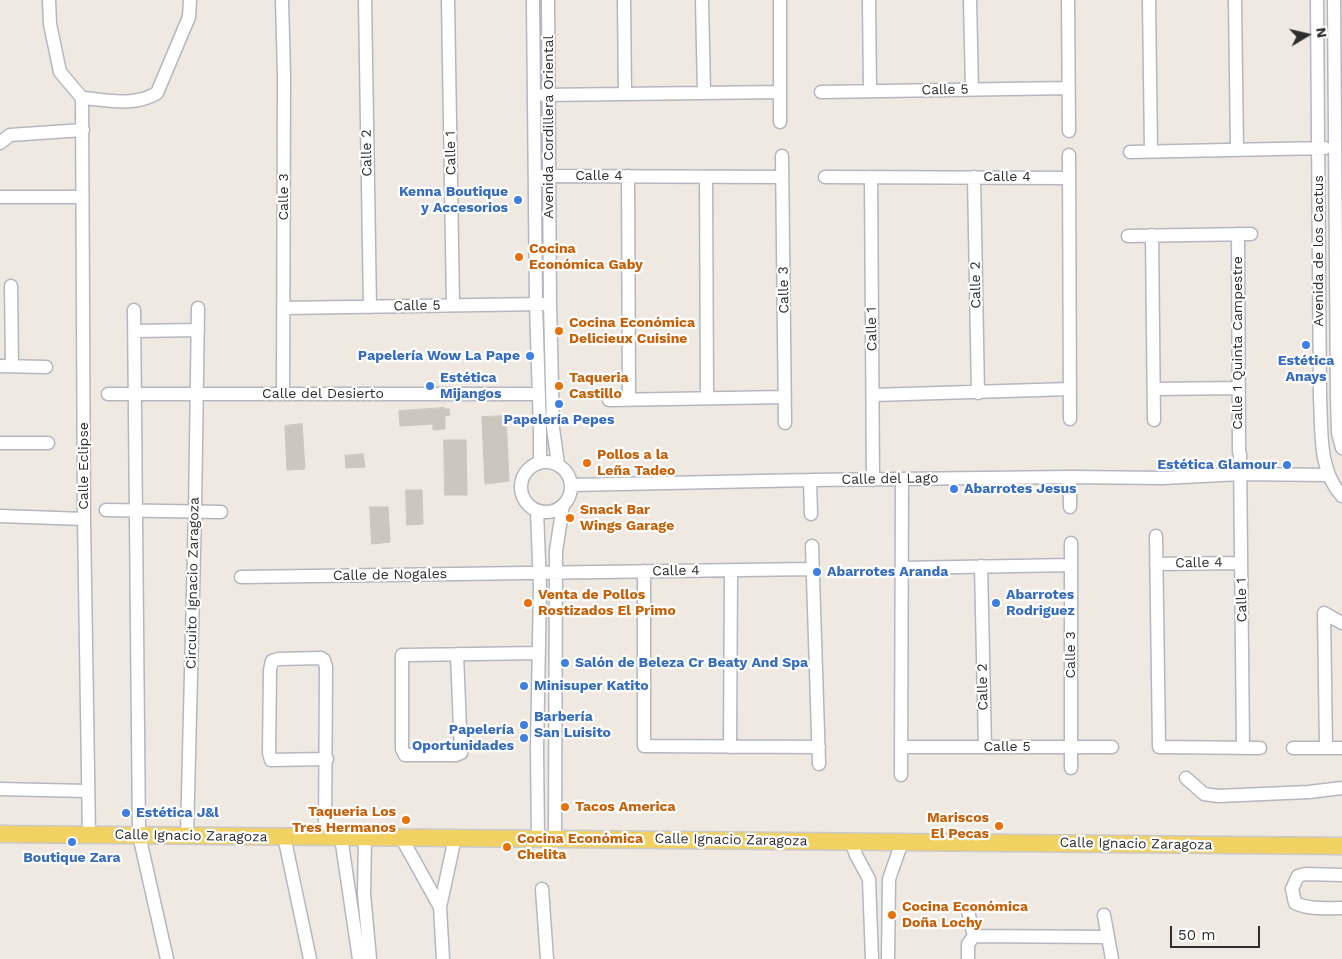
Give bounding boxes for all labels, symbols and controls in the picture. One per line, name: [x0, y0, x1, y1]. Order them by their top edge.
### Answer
north arrow: [1282, 10, 1332, 60]
text: N: [1313, 26, 1331, 39]
street label: Avenida Cordillera Oriental: [541, 35, 557, 219]
street label: Calle 5: [921, 81, 969, 99]
street label: Calle 2: [358, 129, 376, 177]
street label: Calle 1: [442, 131, 460, 175]
street label: Calle 4: [575, 168, 623, 184]
street label: Calle 4: [983, 169, 1031, 185]
street label: Calle 3: [276, 173, 292, 221]
street label: Avenida de los Cactus: [1311, 175, 1327, 327]
place label: Kenna Boutique y Accesorios: [399, 184, 508, 216]
marker: Kenna Boutique y Accesorios: [512, 194, 524, 206]
place label: Cocina Económica Gaby: [529, 241, 643, 274]
marker: Cocina Económica Gaby: [513, 251, 525, 263]
street label: Calle 1 Quinta Campestre: [1230, 256, 1246, 430]
street label: Calle 2: [967, 261, 985, 309]
street label: Calle 3: [775, 266, 793, 314]
street label: Calle 5: [393, 297, 441, 315]
street label: Calle 1: [863, 307, 881, 351]
place label: Cocina Económica Delicieux Cuisine: [569, 315, 695, 348]
marker: Cocina Económica Delicieux Cuisine: [553, 325, 565, 337]
marker: Estética Anays: [1300, 339, 1312, 351]
place label: Papelería Wow La Pape: [358, 348, 520, 364]
marker: Papelería Wow La Pape: [524, 350, 536, 362]
place label: Estética Anays: [1278, 353, 1334, 386]
place label: Estética Mijangos: [440, 370, 501, 402]
place label: Taqueria Castillo: [569, 370, 629, 402]
marker: Estética Mijangos: [424, 380, 436, 392]
marker: Taqueria Castillo: [553, 380, 565, 392]
street label: Calle del Desierto: [262, 386, 384, 402]
marker: Papelería Pepes: [553, 398, 565, 410]
place label: Papelería Pepes: [504, 412, 614, 428]
street label: Calle Eclipse: [76, 422, 92, 510]
place label: Pollos a la Leña Tadeo: [597, 447, 675, 480]
marker: Pollos a la Leña Tadeo: [581, 457, 593, 469]
place label: Estética Glamour: [1157, 457, 1277, 473]
marker: Estética Glamour: [1281, 459, 1293, 471]
street label: Calle del Lago: [841, 470, 939, 488]
place label: Abarrotes Jesus: [964, 481, 1077, 497]
marker: Abarrotes Jesus: [948, 483, 960, 495]
street label: Circuito Ignacio Zaragoza: [183, 497, 203, 669]
place label: Snack Bar Wings Garage: [580, 502, 674, 534]
marker: Snack Bar Wings Garage: [564, 512, 576, 524]
street label: Calle 4: [1175, 554, 1223, 572]
street label: Calle 4: [652, 562, 700, 580]
place label: Abarrotes Aranda: [827, 564, 948, 580]
street label: Calle de Nogales: [333, 566, 447, 584]
marker: Abarrotes Aranda: [811, 566, 823, 578]
street label: Calle 1: [1233, 578, 1251, 622]
place label: Venta de Pollos Rostizados El Primo: [538, 587, 676, 620]
place label: Abarrotes Rodriguez: [1006, 587, 1075, 620]
marker: Venta de Pollos Rostizados El Primo: [522, 597, 534, 609]
marker: Abarrotes Rodriguez: [990, 597, 1002, 609]
street label: Calle 3: [1063, 631, 1079, 679]
place label: Salón de Beleza Cr Beaty And Spa: [575, 655, 808, 671]
marker: Salón de Beleza Cr Beaty And Spa: [559, 657, 571, 669]
street label: Calle 2: [974, 663, 992, 711]
place label: Minisuper Katito: [534, 678, 649, 694]
marker: Minisuper Katito: [518, 680, 530, 692]
place label: Barbería San Luisito: [534, 709, 611, 742]
marker: Barbería San Luisito: [518, 719, 530, 731]
place label: Papelería Oportunidades: [412, 722, 514, 754]
marker: Papelería Oportunidades: [518, 732, 530, 744]
street label: Calle 5: [983, 739, 1031, 755]
place label: Tacos America: [575, 799, 676, 815]
marker: Tacos America: [559, 801, 571, 813]
place label: Taqueria Los Tres Hermanos: [292, 804, 396, 836]
place label: Estética J&l: [136, 805, 219, 821]
marker: Estética J&l: [120, 807, 132, 819]
place label: Mariscos El Pecas: [927, 810, 989, 842]
marker: Taqueria Los Tres Hermanos: [400, 814, 412, 826]
marker: Mariscos El Pecas: [993, 820, 1005, 832]
street label: Calle Ignacio Zaragoza: [114, 826, 268, 846]
street label: Calle Ignacio Zaragoza: [654, 830, 808, 850]
place label: Cocina Económica Chelita: [517, 831, 643, 864]
street label: Calle Ignacio Zaragoza: [1059, 834, 1213, 854]
marker: Boutique Zara: [66, 836, 78, 848]
marker: Cocina Económica Chelita: [501, 841, 513, 853]
place label: Boutique Zara: [23, 850, 121, 866]
place label: Cocina Económica Doña Lochy: [902, 899, 1028, 932]
marker: Cocina Económica Doña Lochy: [886, 909, 898, 921]
scale bar: [1172, 916, 1262, 948]
text: 50 m: [1178, 926, 1215, 944]

